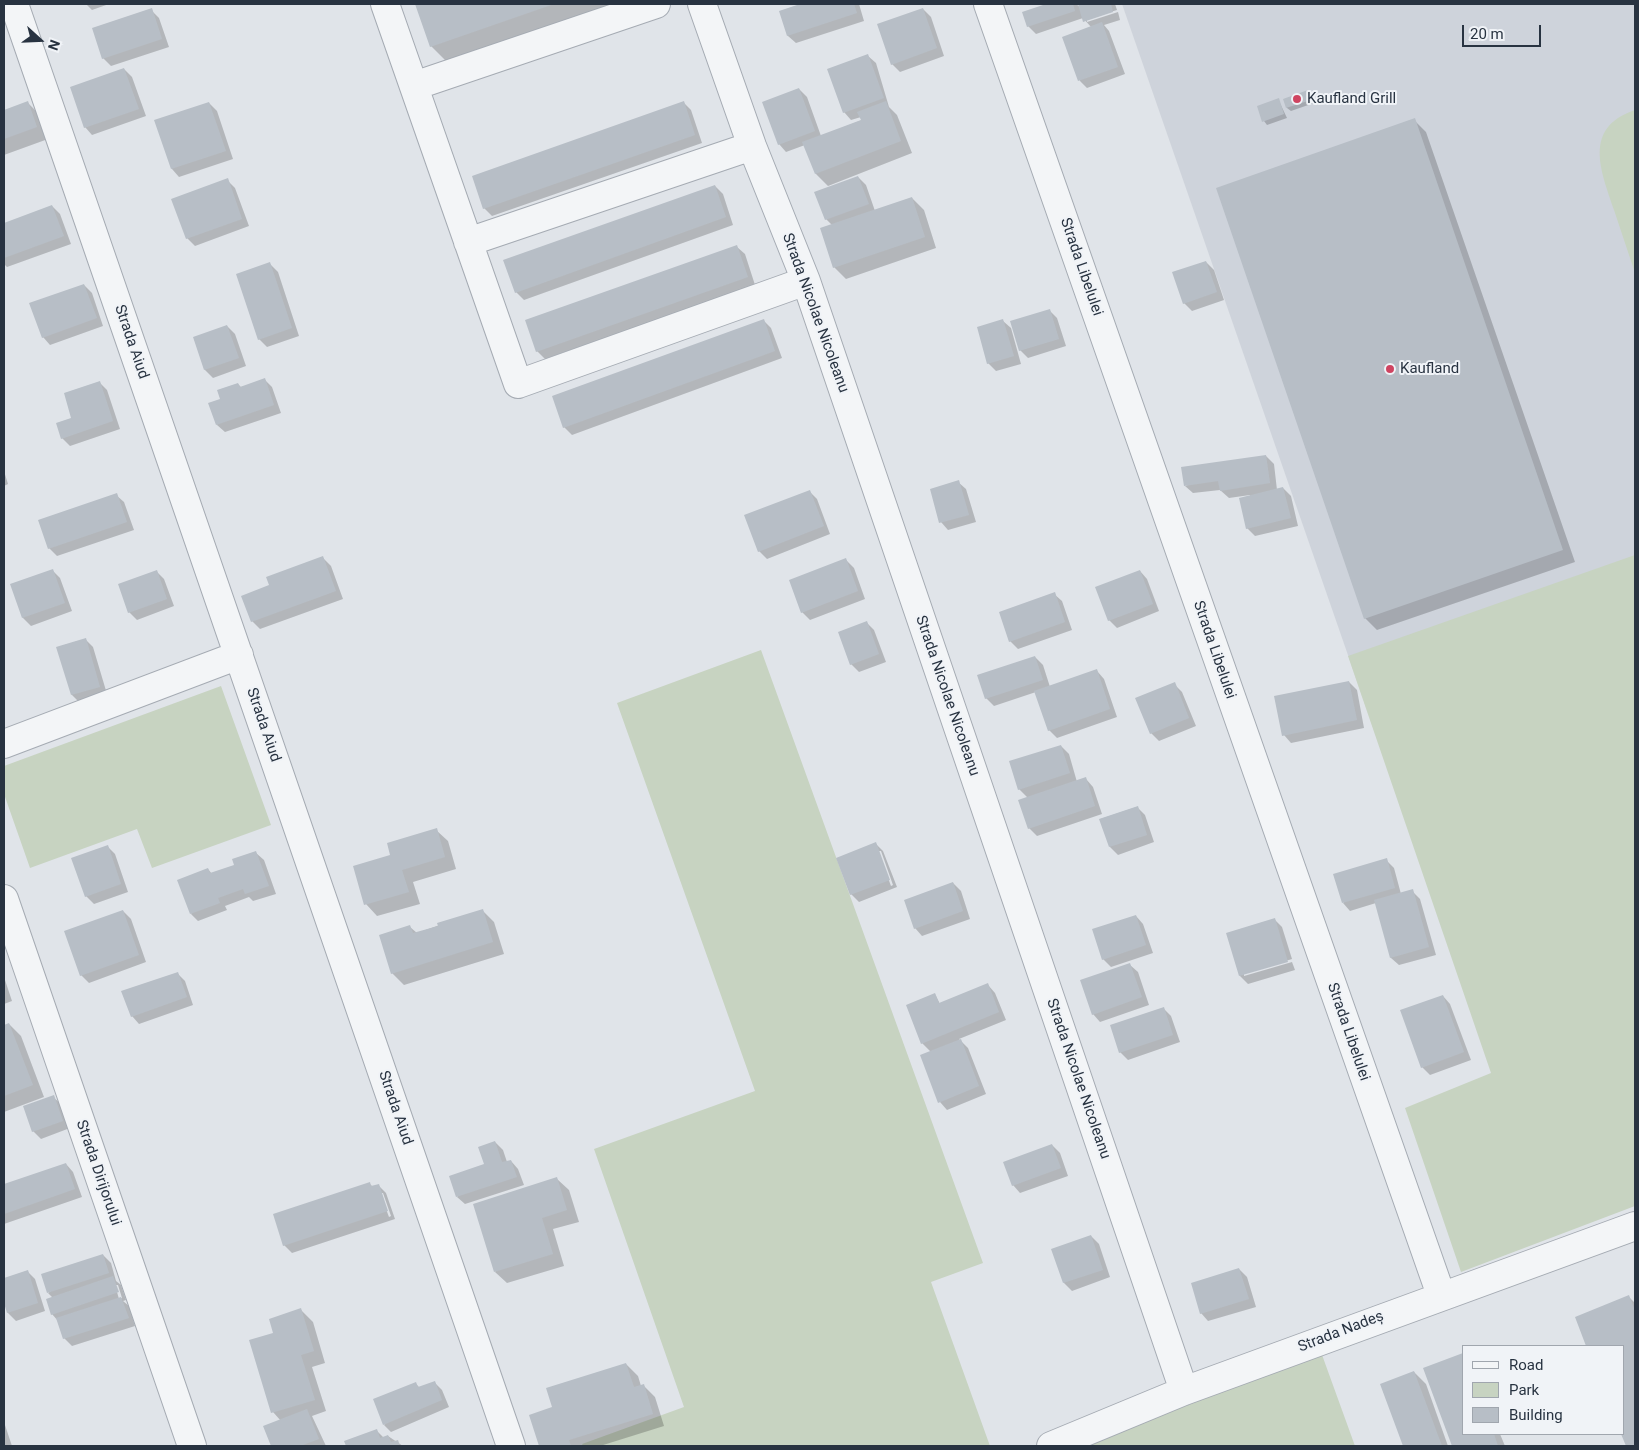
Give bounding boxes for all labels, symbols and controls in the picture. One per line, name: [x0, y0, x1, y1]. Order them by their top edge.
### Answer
north arrow: [15, 15, 65, 65]
scale bar: [1464, 15, 1543, 47]
text: 20 m: [1470, 25, 1504, 43]
text: N: [45, 38, 63, 53]
place label: Kaufland Grill: [1307, 90, 1396, 108]
marker: Kaufland Grill: [1291, 93, 1303, 105]
street label: Strada Libelulei: [1056, 216, 1106, 318]
street label: Strada Nicolae Nicoleanu: [778, 231, 852, 395]
street label: Strada Aiud: [110, 303, 152, 381]
place label: Kaufland: [1400, 360, 1459, 378]
marker: Kaufland: [1384, 363, 1396, 375]
street label: Strada Libelulei: [1189, 599, 1239, 701]
street label: Strada Nicolae Nicoleanu: [911, 613, 983, 779]
street label: Strada Aiud: [242, 686, 284, 764]
street label: Strada Libelulei: [1323, 981, 1373, 1083]
street label: Strada Nicolae Nicoleanu: [1042, 996, 1114, 1162]
street label: Strada Aiud: [374, 1069, 416, 1147]
street label: Strada Dirijorului: [72, 1118, 124, 1228]
street label: Strada Nadeș: [1296, 1307, 1386, 1357]
legend: [1462, 1345, 1624, 1435]
text: Road: [1509, 1356, 1543, 1374]
text: Park: [1509, 1381, 1539, 1399]
text: Building: [1509, 1406, 1563, 1424]

